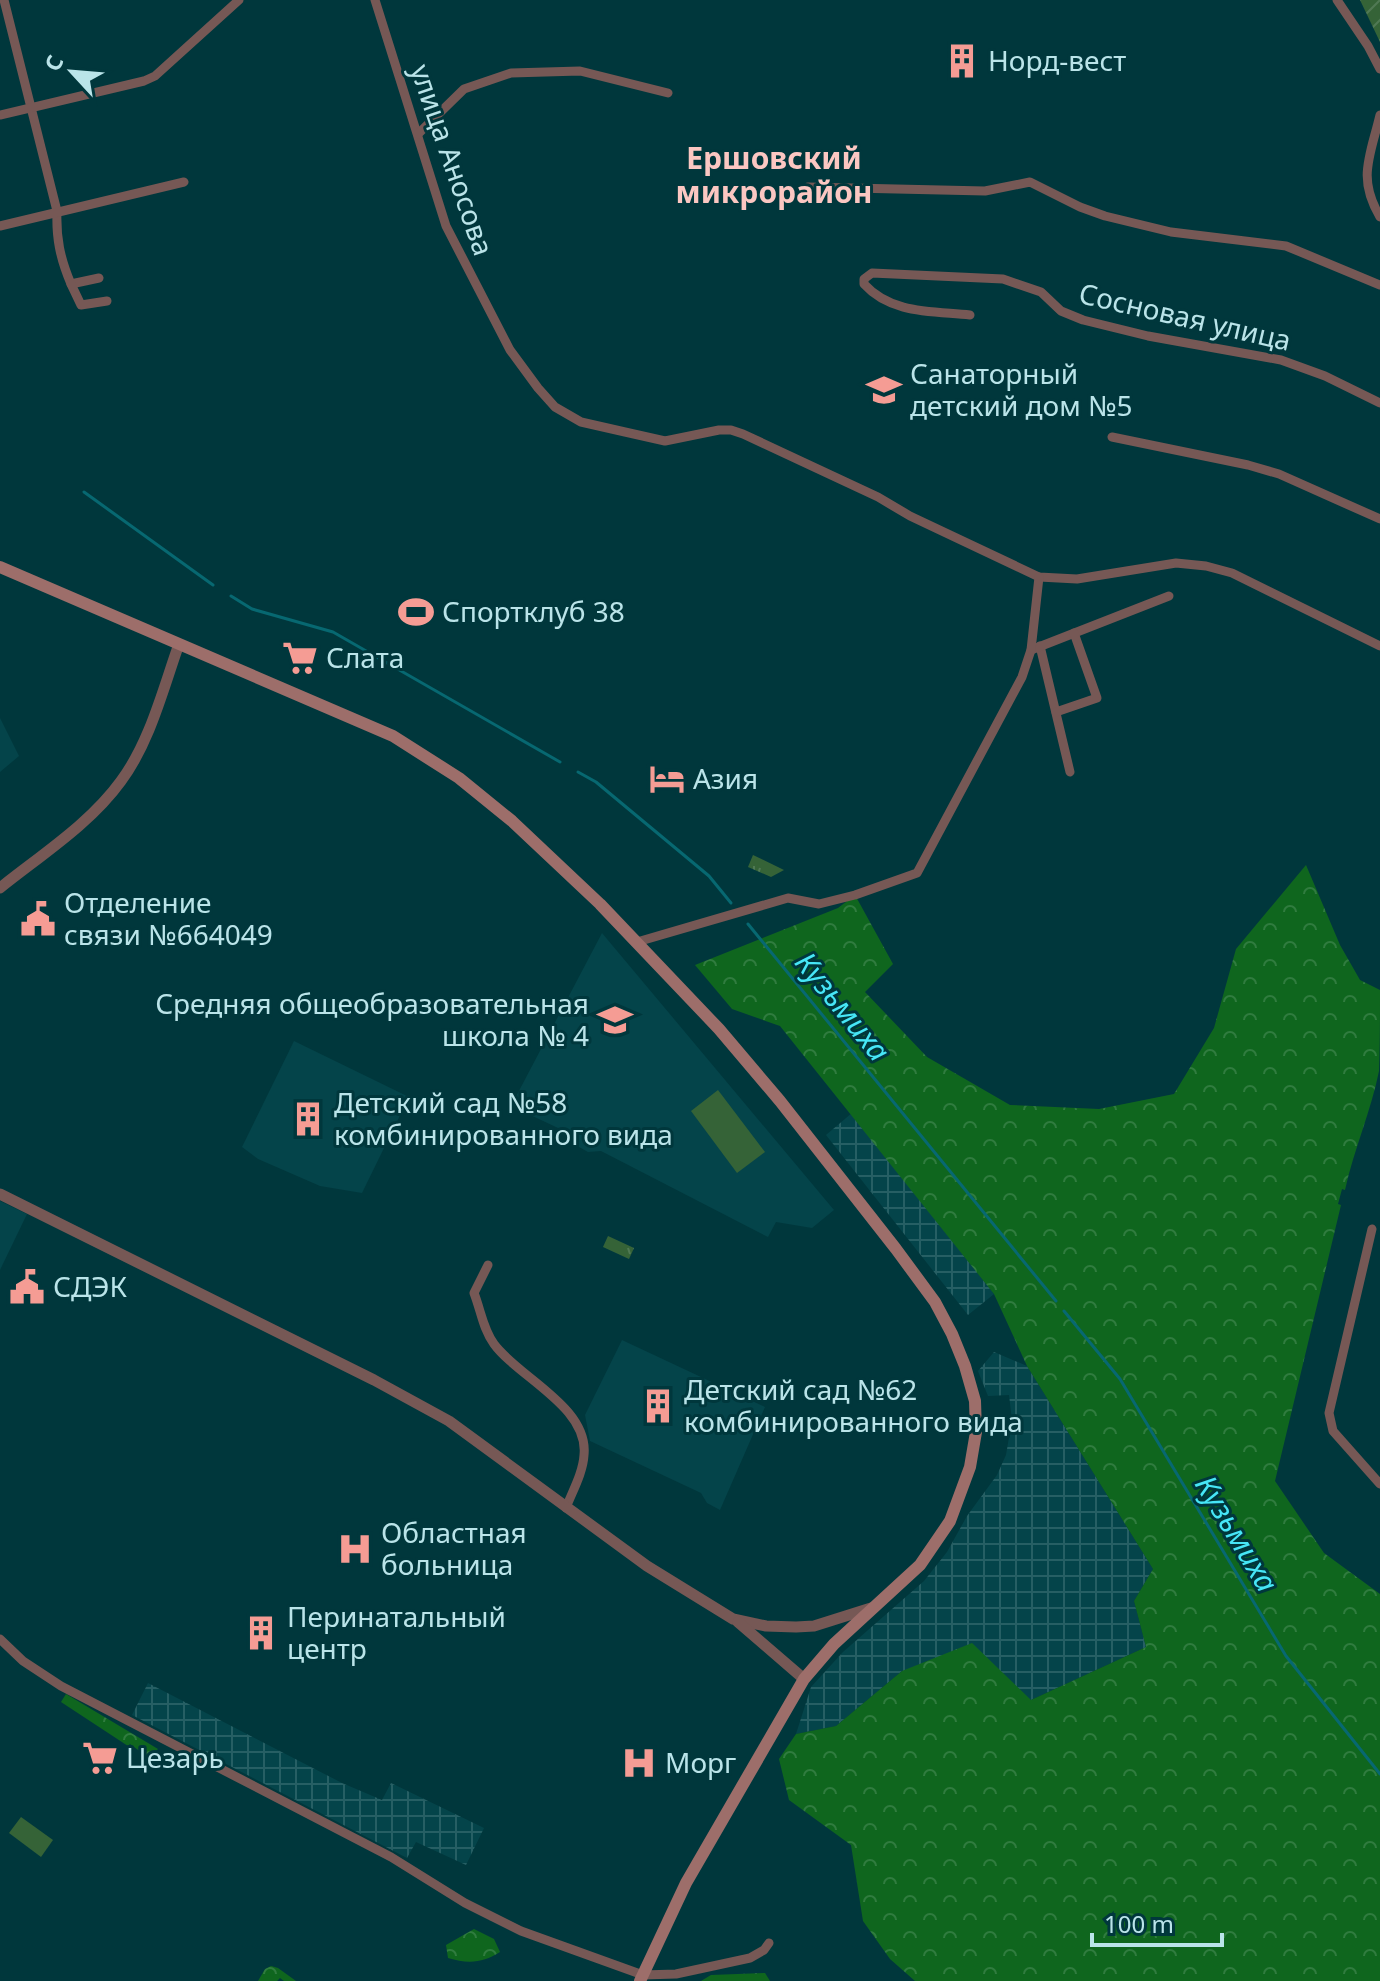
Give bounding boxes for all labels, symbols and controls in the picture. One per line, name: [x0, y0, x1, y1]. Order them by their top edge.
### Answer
north arrow: [32, 32, 112, 112]
place label: Норд-вест: [988, 41, 1126, 79]
building icon: Норд-вест: [943, 42, 981, 80]
text: С: [37, 50, 70, 76]
street label: улица Аносова: [402, 59, 503, 260]
district label: Ершовский микрорайон: [676, 137, 872, 212]
street label: Сосновая улица: [1076, 273, 1295, 359]
place label: Санаторный детский дом №5: [910, 354, 1133, 424]
school or university icon: Санаторный детский дом №5: [865, 371, 903, 409]
place label: Спортклуб 38: [442, 592, 625, 630]
sports icon: Спортклуб 38: [397, 593, 435, 631]
place label: Слата: [326, 638, 404, 676]
supermarket icon: Слата: [281, 639, 319, 677]
place label: Азия: [693, 759, 758, 797]
hotel icon: Азия: [648, 760, 686, 798]
place label: Отделение связи №664049: [64, 883, 273, 953]
public building icon: Отделение связи №664049: [19, 900, 57, 938]
water label: Кузьмиха: [786, 943, 900, 1069]
place label: Средняя общеобразовательная школа № 4: [155, 984, 589, 1054]
school or university icon: Средняя общеобразовательная школа № 4: [596, 1001, 634, 1039]
place label: Детский сад №58 комбинированного вида: [334, 1083, 673, 1153]
building icon: Детский сад №58 комбинированного вида: [289, 1100, 327, 1138]
place label: СДЭК: [53, 1267, 127, 1305]
public building icon: СДЭК: [8, 1268, 46, 1306]
place label: Детский сад №62 комбинированного вида: [684, 1370, 1023, 1440]
building icon: Детский сад №62 комбинированного вида: [639, 1387, 677, 1425]
water label: Кузьмиха: [1186, 1467, 1288, 1599]
place label: Областная больница: [381, 1513, 527, 1583]
hospital icon: Областная больница: [336, 1530, 374, 1568]
place label: Перинатальный центр: [287, 1597, 506, 1667]
building icon: Перинатальный центр: [242, 1614, 280, 1652]
place label: Цезарь: [126, 1738, 224, 1776]
supermarket icon: Цезарь: [81, 1739, 119, 1777]
place label: Морг: [665, 1743, 736, 1781]
hospital icon: Морг: [620, 1744, 658, 1782]
scale bar: [1092, 1897, 1222, 1947]
text: 100 m: [1104, 1907, 1174, 1940]

